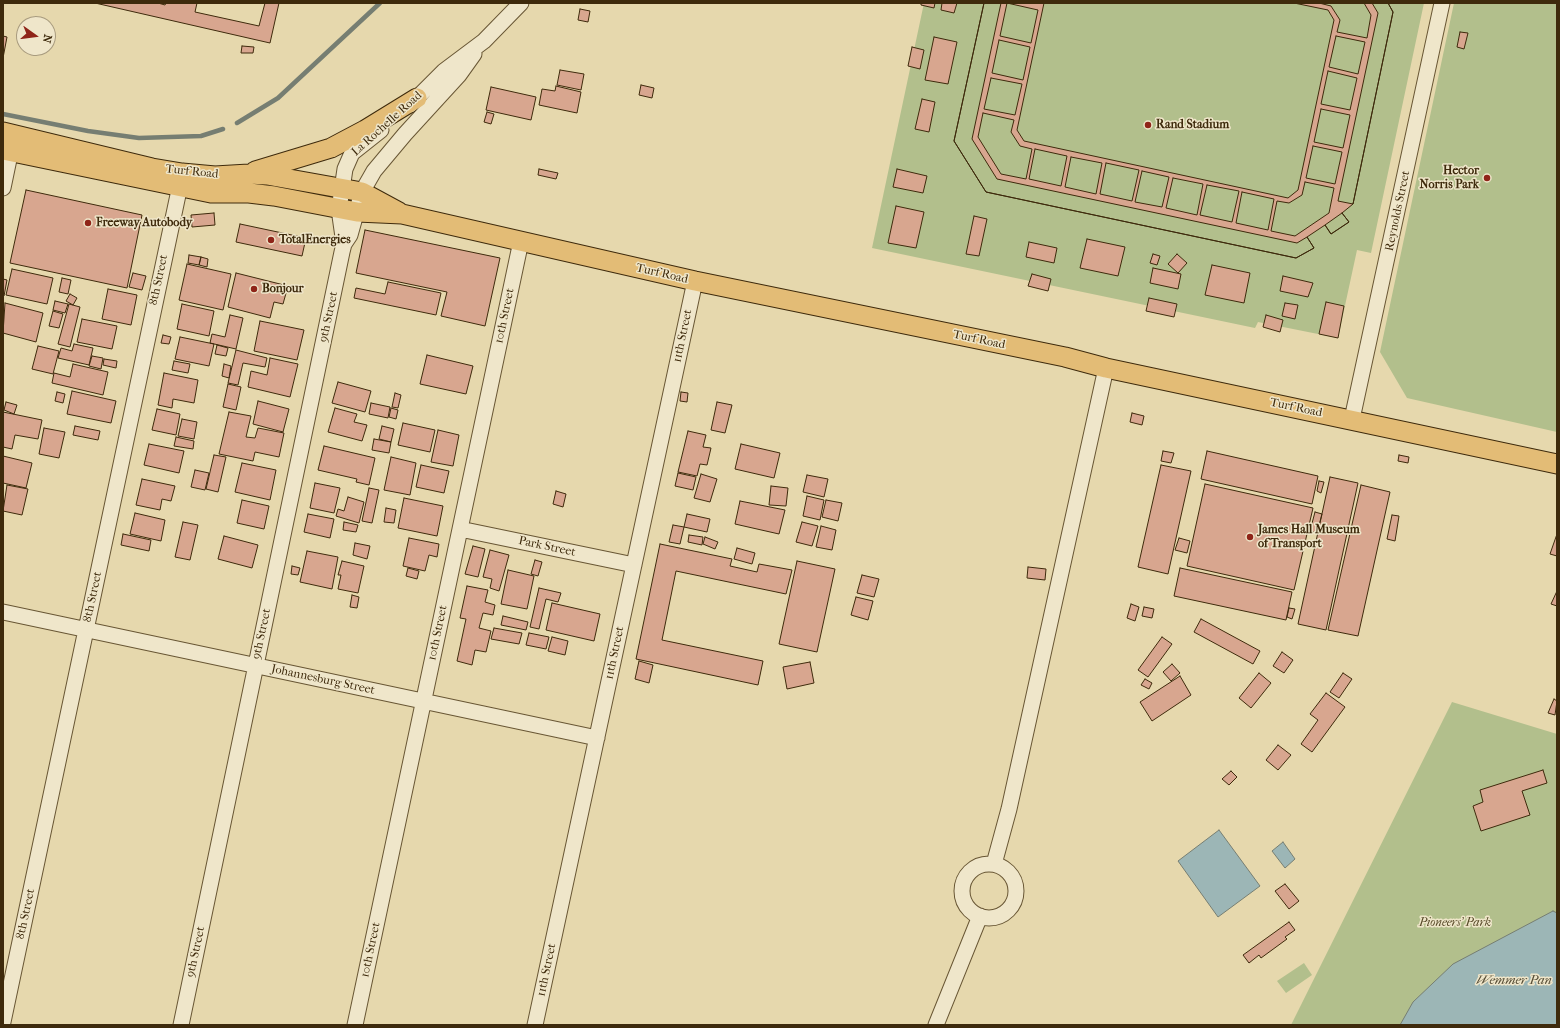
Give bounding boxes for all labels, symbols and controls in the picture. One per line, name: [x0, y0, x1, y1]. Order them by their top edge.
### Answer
north arrow: [16, 16, 56, 56]
text: N: [40, 33, 54, 44]
street label: La Rochelle Road: [349, 89, 425, 159]
place label: Rand Stadium: [1156, 118, 1229, 132]
marker: Rand Stadium: [1143, 120, 1153, 130]
street label: Turf Road: [165, 162, 219, 182]
place label: Hector Norris Park: [1420, 164, 1479, 192]
street label: Reynolds Street: [1382, 169, 1414, 253]
marker: Hector Norris Park: [1482, 173, 1492, 183]
place label: Freeway Autobody: [96, 216, 192, 230]
marker: Freeway Autobody: [83, 218, 93, 228]
place label: TotalEnergies: [279, 233, 351, 247]
marker: TotalEnergies: [266, 235, 276, 245]
street label: 8th Street: [147, 253, 171, 307]
street label: Turf Road: [635, 261, 689, 287]
place label: Bonjour: [262, 282, 304, 296]
marker: Bonjour: [249, 284, 259, 294]
street label: 10th Street: [492, 287, 518, 345]
street label: 9th Street: [317, 290, 341, 344]
street label: 11th Street: [670, 308, 696, 364]
street label: Turf Road: [952, 327, 1006, 353]
street label: Turf Road: [1269, 395, 1323, 421]
place label: James Hall Museum of Transport: [1258, 523, 1360, 551]
marker: James Hall Museum of Transport: [1245, 532, 1255, 542]
street label: Park Street: [517, 534, 577, 560]
street label: 8th Street: [81, 570, 105, 624]
street label: 10th Street: [425, 604, 451, 662]
street label: 9th Street: [250, 607, 274, 661]
street label: 11th Street: [602, 625, 628, 681]
street label: Johannesburg Street: [270, 662, 376, 698]
street label: 8th Street: [14, 887, 38, 941]
park label: Pioneers' Park: [1419, 916, 1491, 930]
street label: 10th Street: [358, 921, 384, 979]
street label: 9th Street: [184, 925, 208, 979]
street label: 11th Street: [534, 942, 560, 998]
water label: Wemmer Pan: [1476, 973, 1552, 989]

